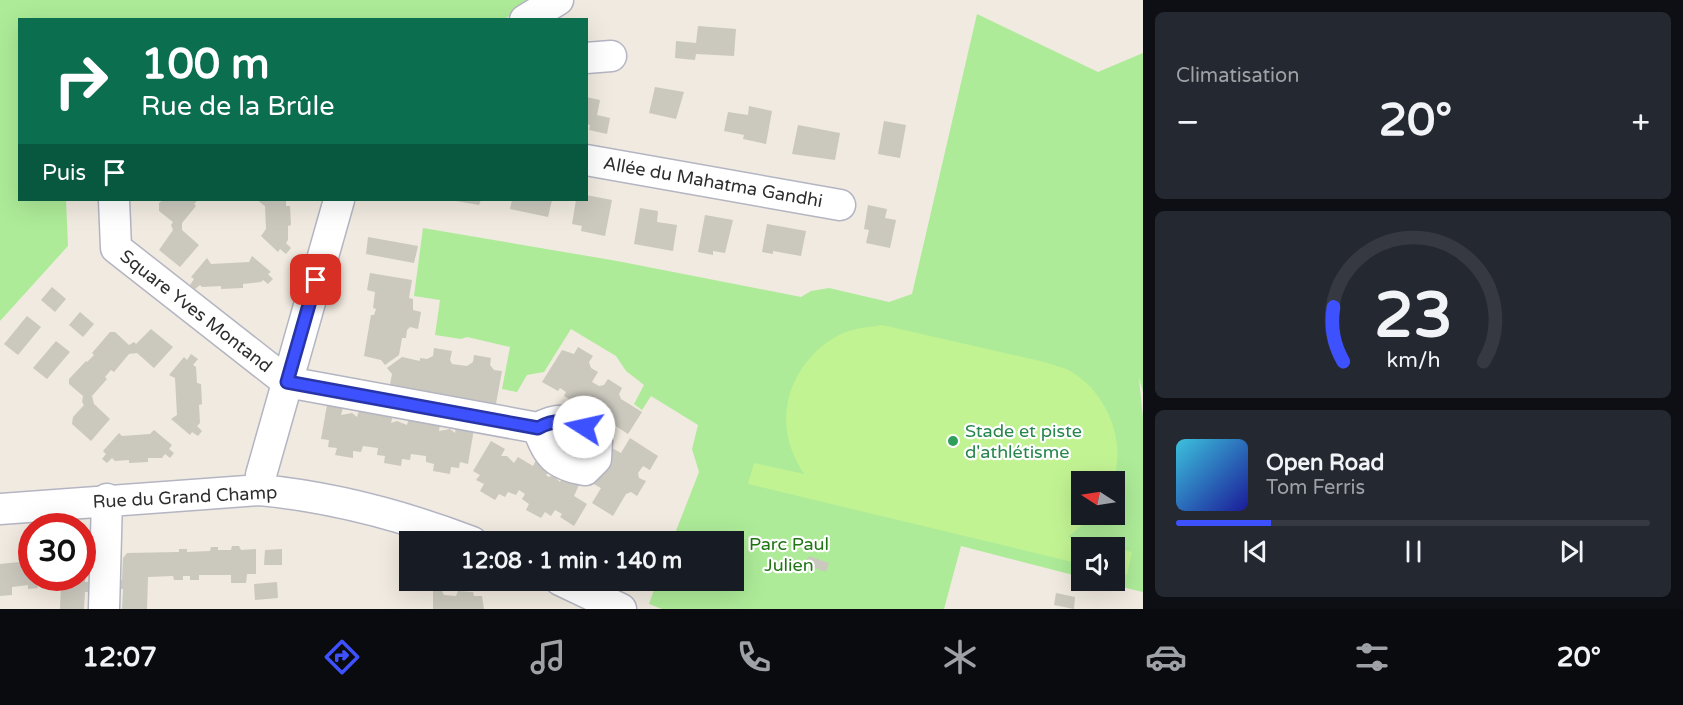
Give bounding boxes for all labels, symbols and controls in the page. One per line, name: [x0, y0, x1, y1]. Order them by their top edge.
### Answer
text: 100 m: [141, 39, 270, 90]
icon: right: [42, 42, 120, 120]
text: Climatisation: [1176, 64, 1299, 88]
text: Rue de la Brûle: [141, 90, 335, 123]
text: 20°: [1379, 94, 1452, 148]
text: −: [1176, 103, 1200, 142]
text: +: [1631, 103, 1650, 142]
street label: Allée du Mahatma Gandhi: [602, 152, 824, 212]
icon: arrive: [98, 156, 131, 189]
text: Puis: [42, 160, 86, 186]
street label: Square Yves Montand: [116, 245, 276, 377]
pin: [290, 254, 341, 305]
icon: arrive: [299, 263, 332, 296]
text: 23: [1374, 279, 1452, 354]
text: km/h: [1386, 347, 1440, 373]
position arrow: [552, 395, 616, 459]
place label: Stade et piste d'athlétisme: [965, 420, 1082, 463]
marker: Stade et piste d'athlétisme: [946, 434, 960, 448]
text: Open Road: [1266, 450, 1384, 476]
north arrow: [1071, 471, 1125, 525]
map controls: [1071, 471, 1125, 591]
text: Tom Ferris: [1266, 476, 1365, 500]
street label: Rue du Grand Champ: [92, 481, 278, 513]
speed limit sign: 30: [18, 513, 96, 591]
park label: Parc Paul Julien: [749, 533, 829, 576]
icon: previous: [1239, 535, 1272, 568]
icon: pause: [1397, 535, 1430, 568]
icon: next: [1555, 535, 1588, 568]
button: sound: [1071, 537, 1125, 591]
text: 12:08 · 1 min · 140 m: [461, 548, 682, 574]
icon: directions: [321, 636, 363, 678]
icon: music: [527, 636, 569, 678]
icon: phone: [733, 636, 775, 678]
icon: climate: [939, 636, 981, 678]
icon: car: [1145, 636, 1187, 678]
icon: filters: [1351, 636, 1393, 678]
text: 12:07: [82, 641, 157, 674]
text: 20°: [1557, 641, 1601, 674]

